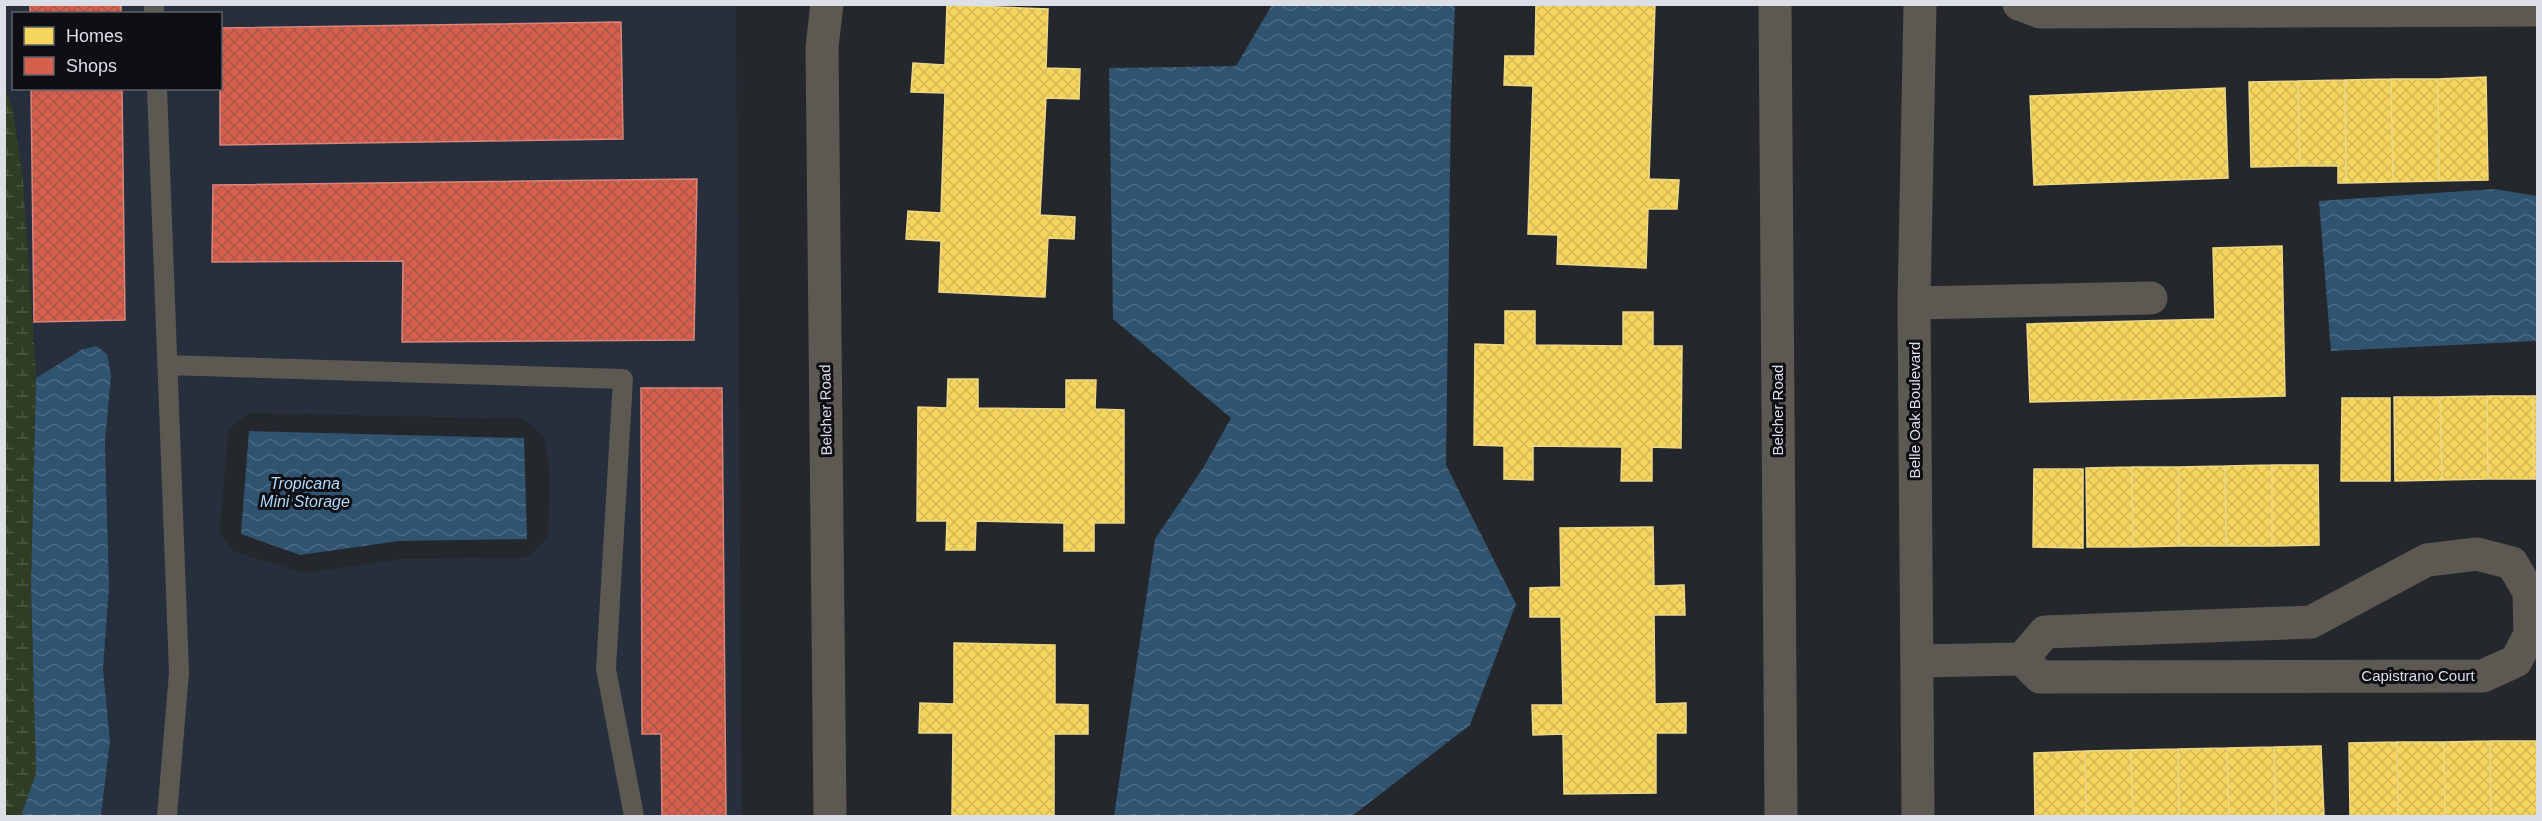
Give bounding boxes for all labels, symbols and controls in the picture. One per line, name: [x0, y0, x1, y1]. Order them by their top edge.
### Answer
legend: [12, 12, 222, 90]
text: Homes: [66, 26, 123, 46]
text: Shops: [66, 56, 117, 76]
street label: Belle Oak Boulevard: [1906, 342, 1923, 478]
street label: Belcher Road: [816, 364, 835, 456]
street label: Belcher Road: [1769, 365, 1786, 455]
water label: Tropicana Mini Storage: [260, 475, 350, 510]
street label: Capistrano Court: [2361, 667, 2476, 684]

